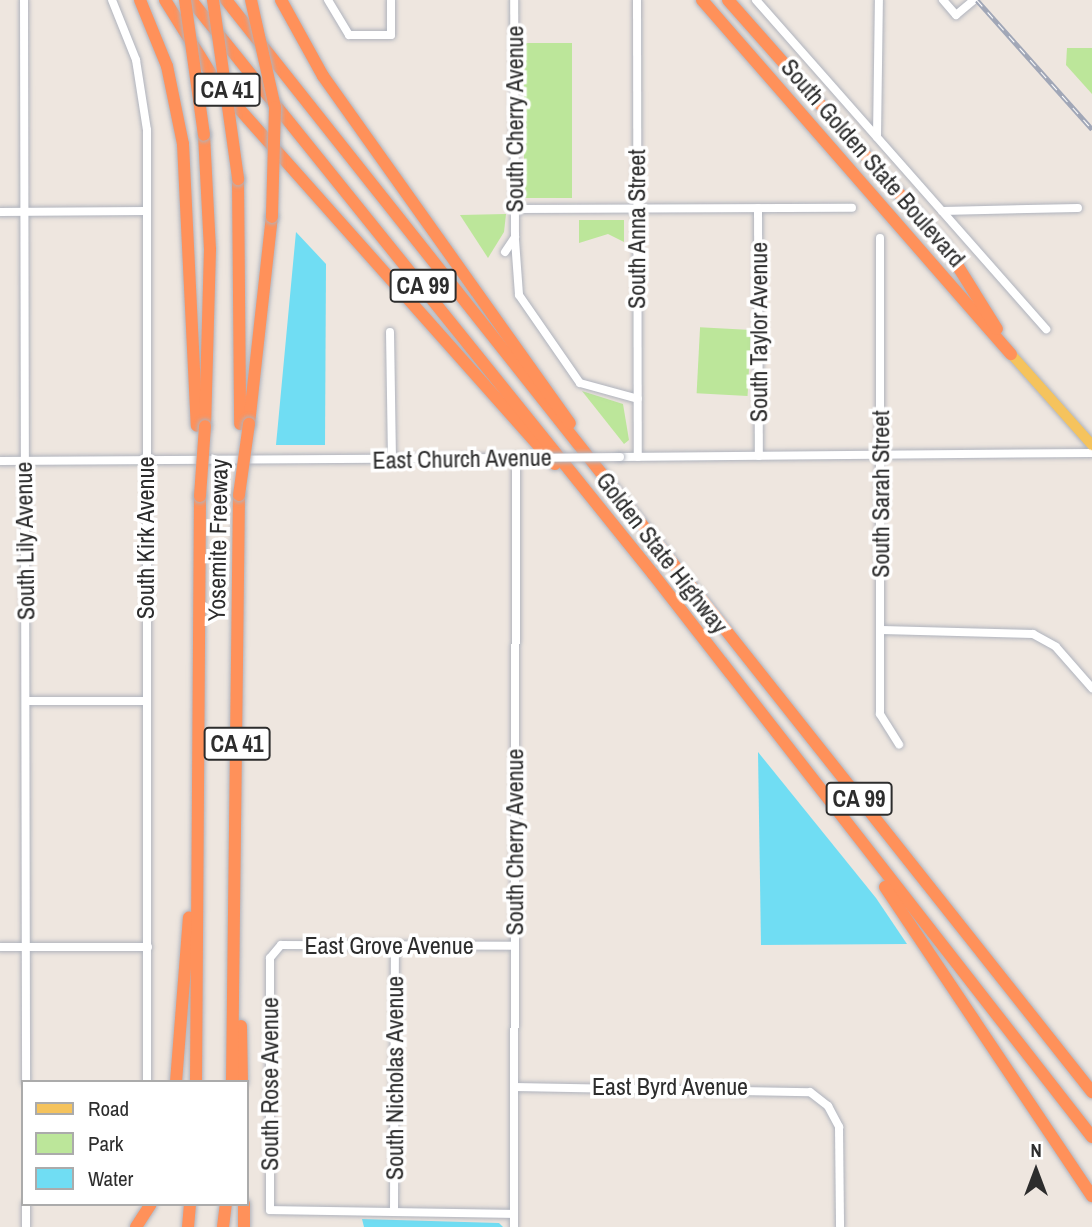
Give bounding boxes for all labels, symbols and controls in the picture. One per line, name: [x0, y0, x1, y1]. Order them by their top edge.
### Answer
street label: South Cherry Avenue: [501, 25, 529, 213]
street label: South Golden State Boulevard: [775, 53, 971, 273]
road number: CA 41: [192, 71, 262, 110]
street label: South Anna Street: [623, 149, 651, 309]
street label: South Taylor Avenue: [745, 241, 773, 423]
road number: CA 99: [388, 266, 458, 306]
street label: South Sarah Street: [867, 410, 895, 578]
street label: East Church Avenue: [372, 443, 552, 475]
street label: South Kirk Avenue: [132, 456, 160, 620]
street label: Yosemite Freeway: [202, 459, 234, 621]
street label: South Lily Avenue: [9, 461, 41, 621]
street label: Golden State Highway: [590, 467, 734, 639]
road number: CA 41: [202, 724, 272, 764]
street label: South Cherry Avenue: [501, 748, 529, 936]
road number: CA 99: [824, 779, 894, 818]
street label: East Grove Avenue: [304, 932, 474, 960]
street label: South Nicholas Avenue: [381, 975, 409, 1181]
street label: South Rose Avenue: [256, 997, 284, 1171]
street label: East Byrd Avenue: [591, 1073, 749, 1101]
legend: [21, 1080, 248, 1206]
text: Road: [88, 1094, 129, 1123]
text: Park: [88, 1129, 123, 1158]
north arrow: [1001, 1136, 1071, 1206]
text: N: [1030, 1137, 1042, 1163]
text: Water: [88, 1164, 133, 1193]

